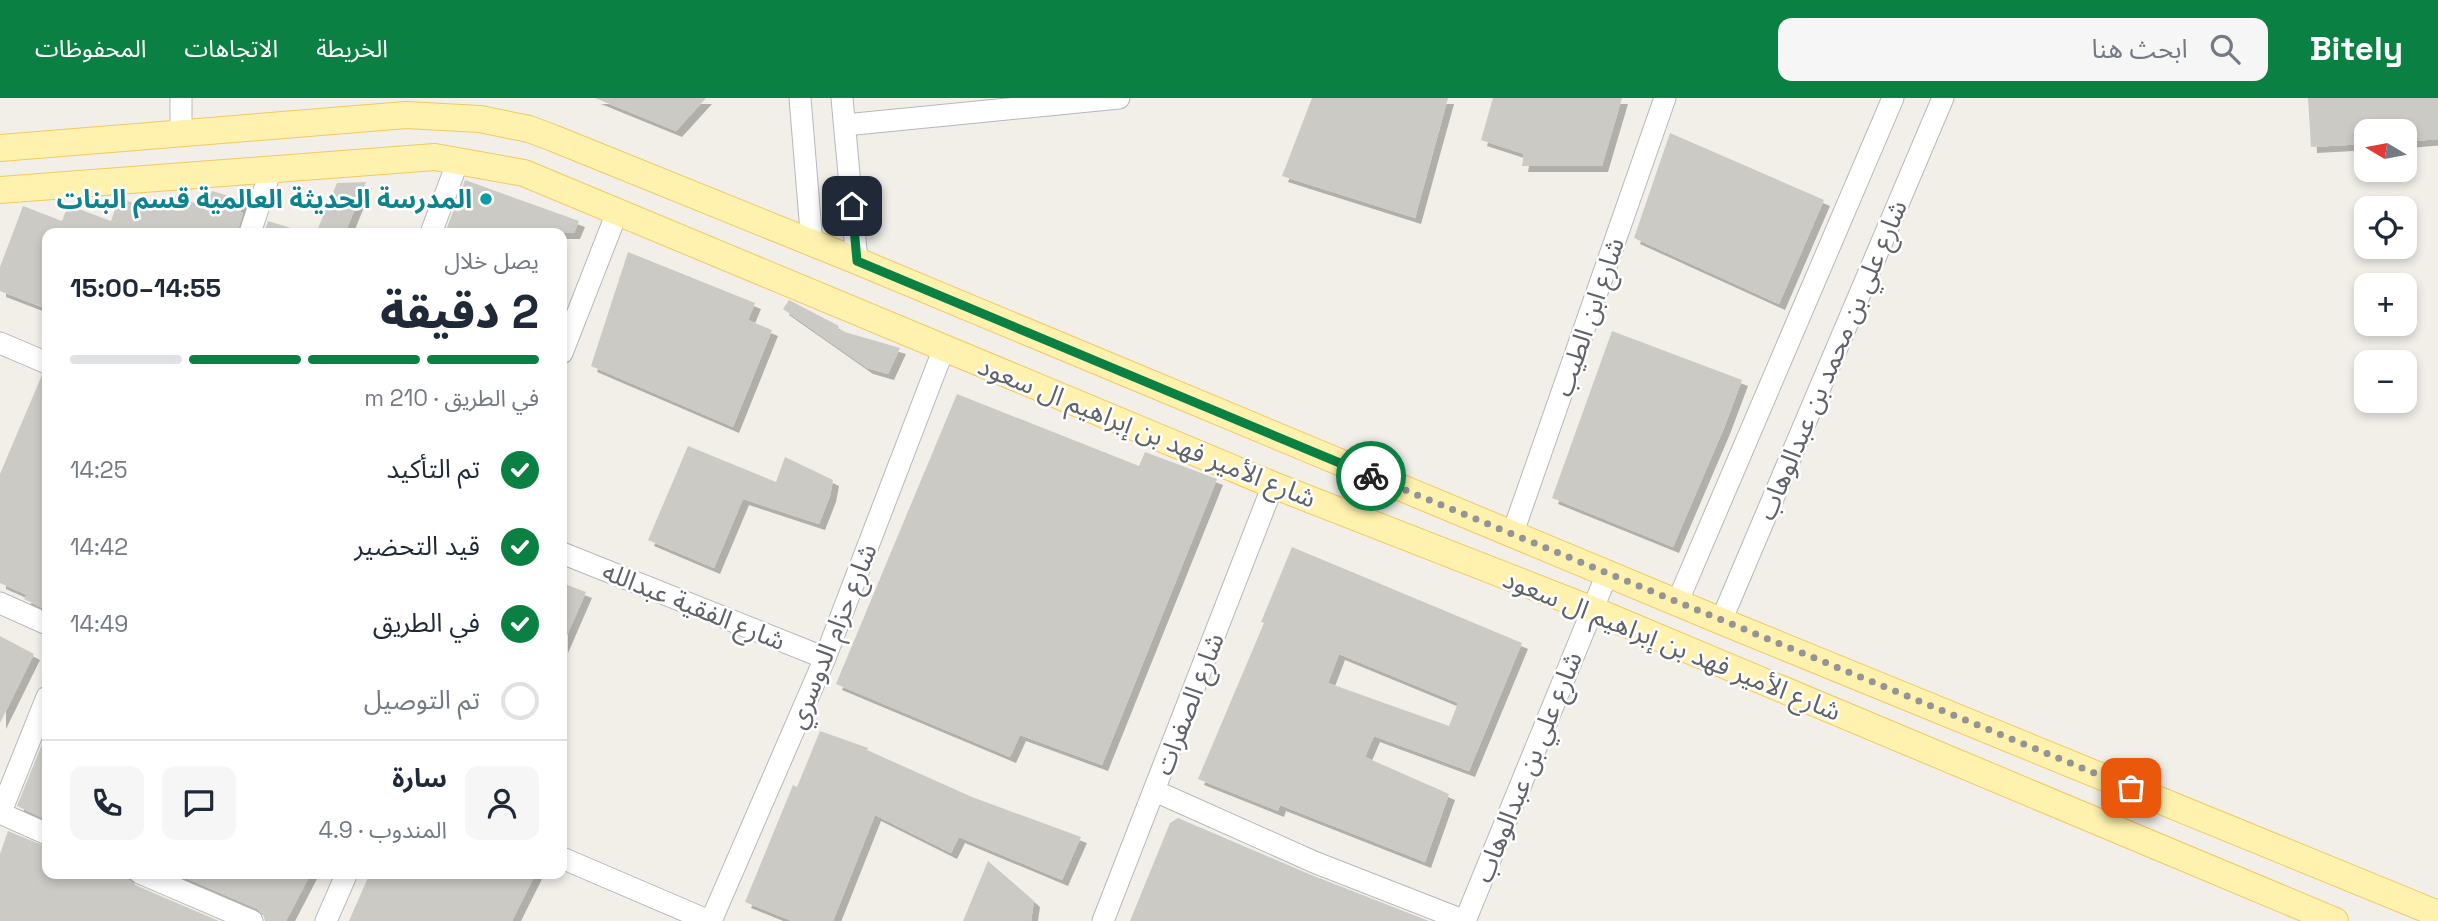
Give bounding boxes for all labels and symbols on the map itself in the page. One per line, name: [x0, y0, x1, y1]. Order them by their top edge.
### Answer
north arrow: [2354, 119, 2417, 182]
pin: [822, 176, 882, 236]
place label: المدرسة الحديثة العالمية قسم البنات: [57, 182, 472, 219]
marker: المدرسة الحديثة العالمية قسم البنات: [478, 191, 494, 207]
street label: شارع علي بن محمد بن عبدالوهاب: [1749, 195, 1918, 526]
street label: شارع ابن الطيب: [1546, 233, 1634, 402]
street label: شارع الأمير فهد بن إبراهيم ال سعود: [972, 349, 1321, 518]
courier: [1336, 441, 1406, 511]
street label: شارع حزام الدوسري: [779, 538, 887, 735]
street label: شارع الفقية عبدالله: [597, 554, 790, 660]
street label: شارع الأمير فهد بن إبراهيم ال سعود: [1497, 562, 1846, 731]
street label: شارع الصفرات: [1146, 628, 1234, 781]
street label: شارع علي بن عبدالوهاب: [1466, 647, 1593, 889]
pin: [2101, 758, 2161, 818]

